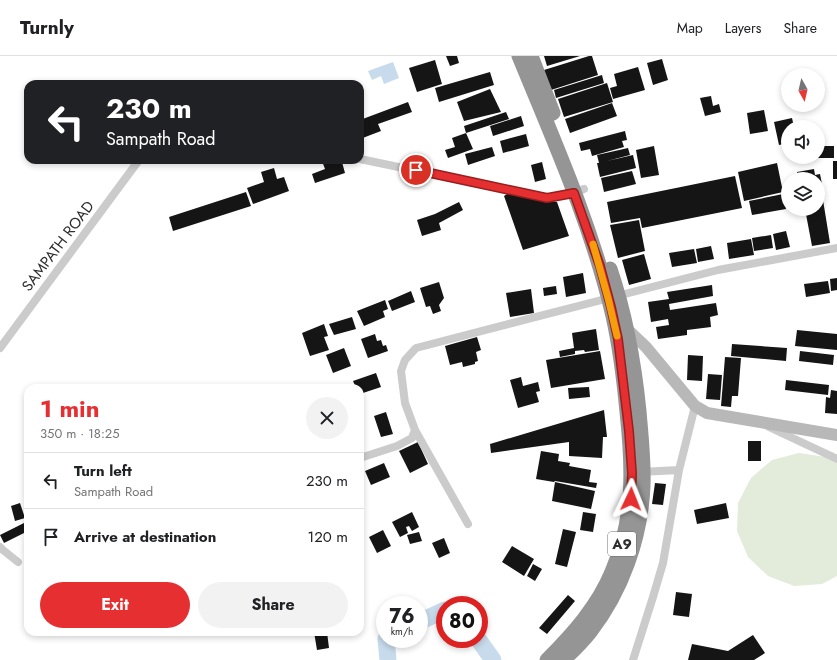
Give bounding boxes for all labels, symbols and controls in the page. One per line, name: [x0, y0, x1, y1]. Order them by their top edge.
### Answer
text: Turnly: [20, 14, 74, 41]
text: Map: [677, 18, 703, 38]
text: Layers: [725, 18, 761, 38]
text: Share: [783, 18, 817, 38]
north arrow: [781, 68, 825, 112]
map controls: [781, 68, 825, 216]
text: 230 m: [106, 88, 192, 129]
icon: left: [40, 96, 92, 148]
button: sound: [781, 120, 825, 164]
text: Sampath Road: [106, 126, 215, 152]
pin: [399, 153, 433, 187]
icon: arrive: [405, 159, 427, 181]
button: layers: [781, 172, 825, 216]
street label: SAMPATH ROAD: [17, 196, 99, 296]
text: 1 min: [40, 391, 100, 426]
button: close: [306, 397, 348, 439]
text: 350 m · 18:25: [40, 424, 120, 443]
text: Turn left: [74, 460, 132, 482]
icon: left: [40, 470, 62, 492]
text: 230 m: [306, 470, 348, 492]
position arrow: [610, 478, 652, 520]
text: Sampath Road: [74, 482, 153, 501]
icon: arrive: [40, 526, 62, 548]
text: Arrive at destination: [74, 526, 216, 548]
text: 120 m: [308, 526, 348, 548]
road number: A9: [608, 532, 636, 556]
button: Exit: [40, 582, 190, 628]
button: Share: [198, 582, 348, 628]
speed limit sign: 80: [436, 596, 488, 648]
text: 76: [389, 602, 415, 631]
text: km/h: [391, 624, 413, 639]

